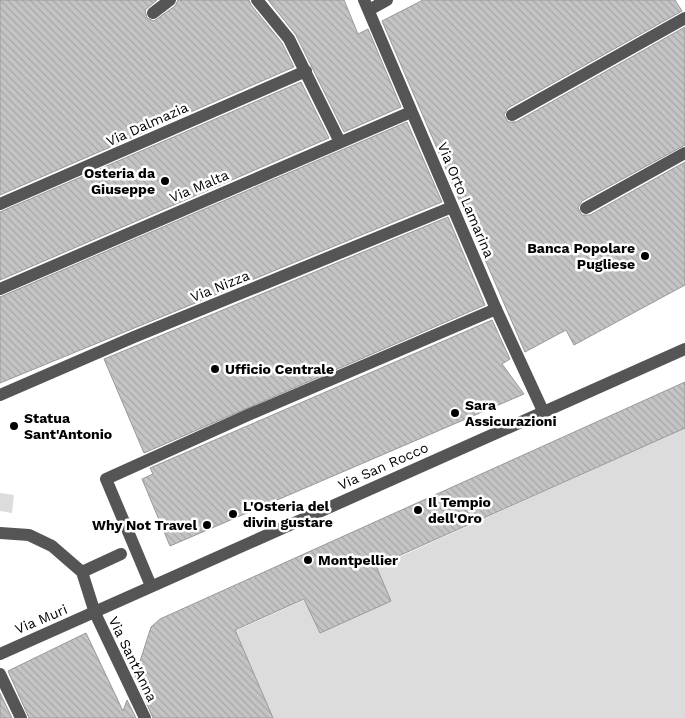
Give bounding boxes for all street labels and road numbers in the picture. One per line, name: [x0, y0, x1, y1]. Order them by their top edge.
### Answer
street label: Via Dalmazia: [104, 99, 190, 149]
street label: Via Orto Lamarina: [435, 140, 498, 260]
street label: Via Malta: [167, 166, 231, 206]
street label: Via Nizza: [188, 267, 252, 305]
street label: Via San Rocco: [335, 439, 431, 493]
street label: Via Muri: [13, 601, 69, 637]
street label: Via Sant'Anna: [105, 614, 161, 704]

